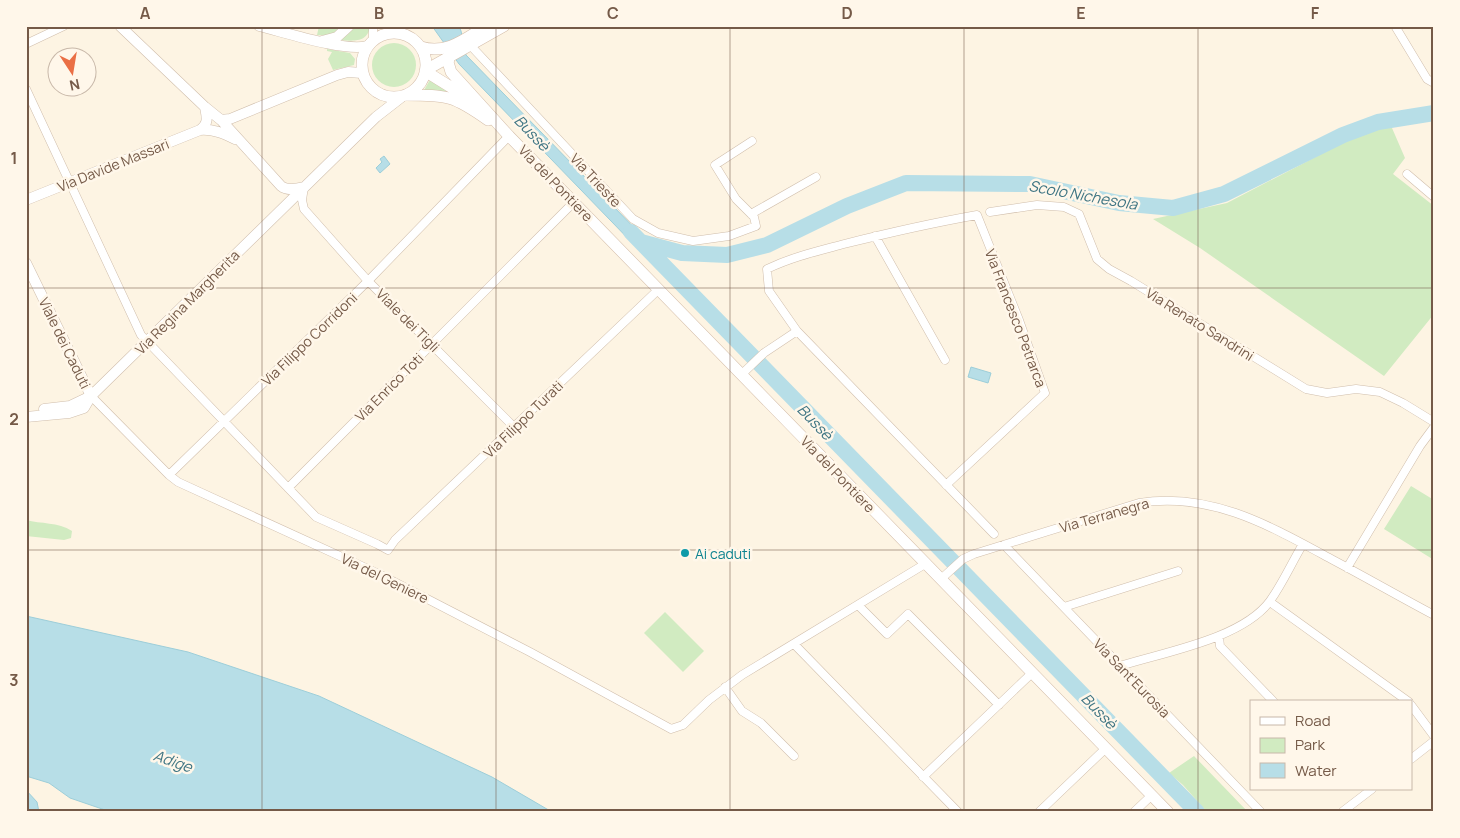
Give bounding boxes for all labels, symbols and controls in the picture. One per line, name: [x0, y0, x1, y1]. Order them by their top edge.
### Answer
text: A: [140, 2, 151, 24]
text: B: [374, 2, 384, 24]
text: C: [607, 2, 619, 24]
text: D: [841, 2, 853, 24]
text: E: [1076, 2, 1086, 24]
text: F: [1311, 2, 1320, 24]
north arrow: [48, 48, 98, 98]
text: N: [68, 75, 82, 96]
water label: Bussè: [510, 110, 555, 157]
street label: Via Davide Massari: [54, 134, 172, 196]
street label: Via del Pontiere: [515, 141, 597, 225]
text: 1: [10, 147, 18, 169]
street label: Via Trieste: [566, 149, 626, 211]
water label: Scolo Nichesola: [1027, 175, 1140, 215]
street label: Via Regina Margherita: [131, 246, 243, 358]
street label: Via Francesco Petrarca: [981, 246, 1051, 390]
street label: Via Renato Sandrini: [1142, 283, 1258, 365]
street label: Viale dei Tigli: [372, 284, 444, 356]
street label: Via Filippo Corridoni: [257, 288, 361, 390]
street label: Viale dei Caduti: [35, 294, 95, 392]
street label: Via Enrico Toti: [351, 349, 427, 425]
street label: Via Filippo Turati: [479, 376, 567, 462]
water label: Bussè: [793, 399, 838, 446]
text: 2: [9, 408, 19, 430]
street label: Via del Pontiere: [797, 432, 879, 516]
street label: Via Terranegra: [1057, 493, 1151, 537]
place label: Ai caduti: [695, 544, 751, 563]
marker: Ai caduti: [679, 547, 691, 559]
street label: Via del Geniere: [338, 549, 432, 607]
street label: Via Sant'Eurosia: [1089, 634, 1175, 722]
text: 3: [9, 669, 19, 691]
water label: Bussè: [1077, 688, 1122, 735]
legend: [1250, 700, 1412, 790]
text: Road: [1295, 710, 1331, 731]
text: Park: [1295, 734, 1325, 755]
water label: Adige: [151, 745, 196, 778]
text: Water: [1295, 760, 1337, 781]

